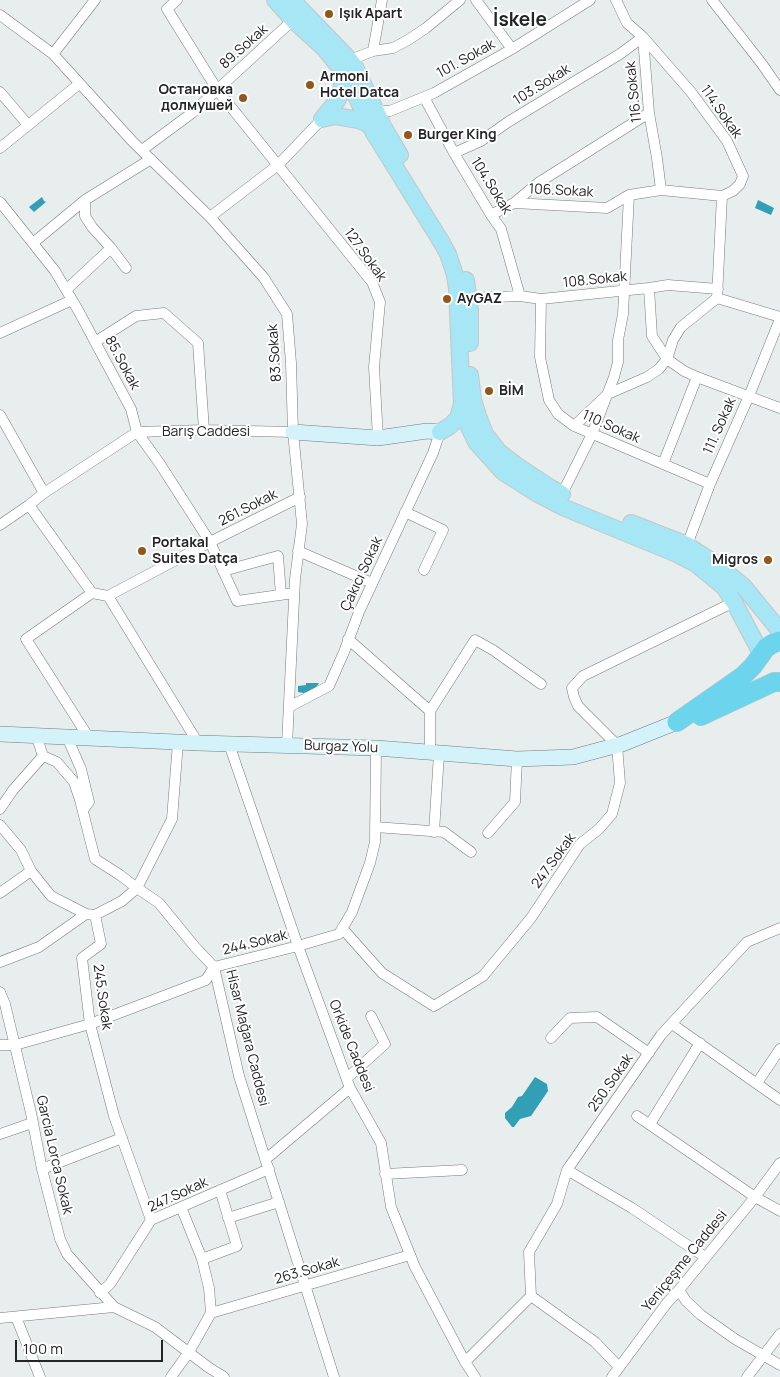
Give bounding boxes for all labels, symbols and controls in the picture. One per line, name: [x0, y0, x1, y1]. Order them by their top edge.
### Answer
place label: Işık Apart: [339, 6, 402, 22]
marker: Işık Apart: [323, 8, 335, 20]
district label: İskele: [493, 10, 547, 32]
street label: 89.Sokak: [217, 21, 271, 73]
street label: 101. Sokak: [434, 36, 498, 82]
street label: 116.Sokak: [622, 60, 646, 124]
street label: 103.Sokak: [510, 61, 574, 109]
place label: Armoni Hotel Datca: [320, 69, 399, 102]
marker: Armoni Hotel Datca: [304, 79, 316, 91]
place label: Остановка долмушей: [158, 82, 233, 114]
street label: 114.Sokak: [697, 82, 745, 142]
marker: Остановка долмушей: [237, 92, 249, 104]
place label: Burger King: [418, 127, 497, 143]
marker: Burger King: [402, 129, 414, 141]
street label: 104.Sokak: [467, 154, 515, 218]
street label: 106.Sokak: [528, 181, 594, 201]
street label: 127.Sokak: [340, 225, 390, 285]
street label: 108.Sokak: [562, 268, 628, 292]
place label: AyGAZ: [457, 291, 502, 307]
marker: AyGAZ: [441, 293, 453, 305]
street label: 83.Sokak: [265, 323, 285, 383]
street label: 85.Sokak: [101, 333, 143, 393]
place label: BİM: [499, 383, 524, 399]
marker: BİM: [483, 385, 495, 397]
street label: 111. Sokak: [700, 395, 740, 457]
street label: 110.Sokak: [579, 407, 643, 447]
street label: Barış Caddesi: [162, 424, 250, 440]
street label: 261.Sokak: [216, 486, 280, 530]
street label: Çakıcı Sokak: [337, 534, 387, 614]
place label: Portakal Suites Datça: [152, 535, 238, 568]
marker: Portakal Suites Datça: [136, 545, 148, 557]
place label: Migros: [712, 552, 758, 568]
marker: Migros: [762, 554, 774, 566]
street label: Burgaz Yolu: [303, 737, 379, 757]
street label: 247.Sokak: [528, 830, 580, 892]
street label: 244.Sokak: [221, 927, 289, 959]
street label: 245.Sokak: [89, 963, 115, 1031]
street label: Hisar Mağara Caddesi: [222, 968, 272, 1108]
street label: Orkide Caddesi: [325, 997, 377, 1095]
street label: 250.Sokak: [585, 1051, 637, 1115]
street label: Garcia Lorca Sokak: [32, 1094, 76, 1216]
street label: 247.Sokak: [145, 1174, 211, 1216]
street label: Yeniçeşme Caddesi: [639, 1207, 731, 1315]
street label: 263.Sokak: [273, 1254, 341, 1288]
scale bar: [18, 1330, 165, 1362]
text: 100 m: [23, 1338, 63, 1359]

